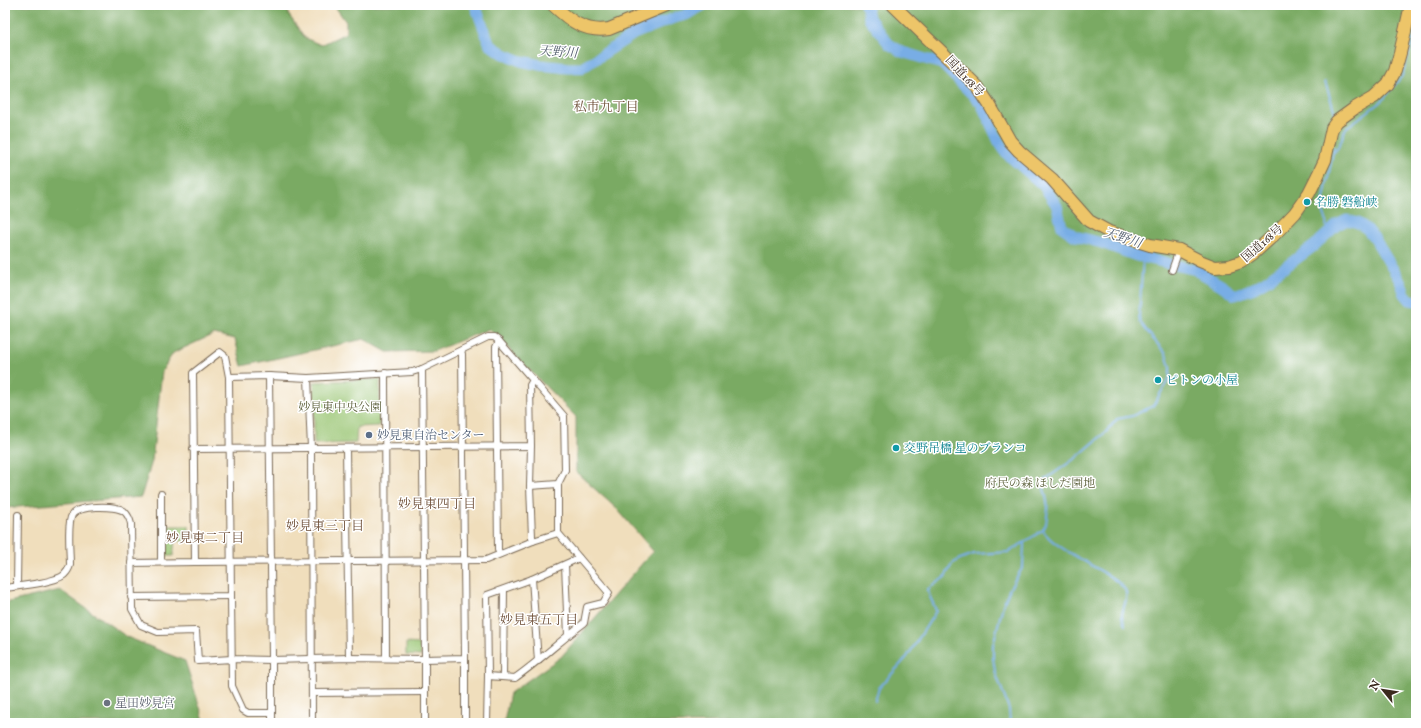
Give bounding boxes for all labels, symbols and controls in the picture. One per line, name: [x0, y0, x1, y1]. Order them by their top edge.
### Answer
water label: 天野川: [538, 43, 580, 62]
street label: 国道168号: [942, 53, 987, 100]
district label: 私市九丁目: [573, 99, 639, 116]
place label: 名勝 磐船峡: [1315, 195, 1378, 210]
marker: 名勝 磐船峡: [1302, 197, 1312, 207]
street label: 国道168号: [1238, 221, 1286, 266]
water label: 天野川: [1101, 224, 1146, 253]
place label: ピトンの小屋: [1166, 373, 1238, 388]
marker: ピトンの小屋: [1153, 375, 1163, 385]
park label: 妙見東中央公園: [298, 400, 382, 415]
place label: 妙見東自治センター: [377, 428, 485, 443]
marker: 妙見東自治センター: [364, 430, 374, 440]
place label: 交野吊橋 星のブランコ: [904, 441, 1027, 456]
marker: 交野吊橋 星のブランコ: [891, 443, 901, 453]
park label: 府民の森 ほしだ園地: [985, 476, 1095, 491]
district label: 妙見東四丁目: [398, 496, 476, 513]
district label: 妙見東三丁目: [286, 518, 364, 535]
district label: 妙見東二丁目: [166, 530, 244, 547]
district label: 妙見東五丁目: [500, 612, 578, 629]
north arrow: [1363, 670, 1403, 710]
text: N: [1366, 677, 1384, 694]
place label: 星田妙見宮: [115, 696, 175, 711]
marker: 星田妙見宮: [102, 698, 112, 708]

